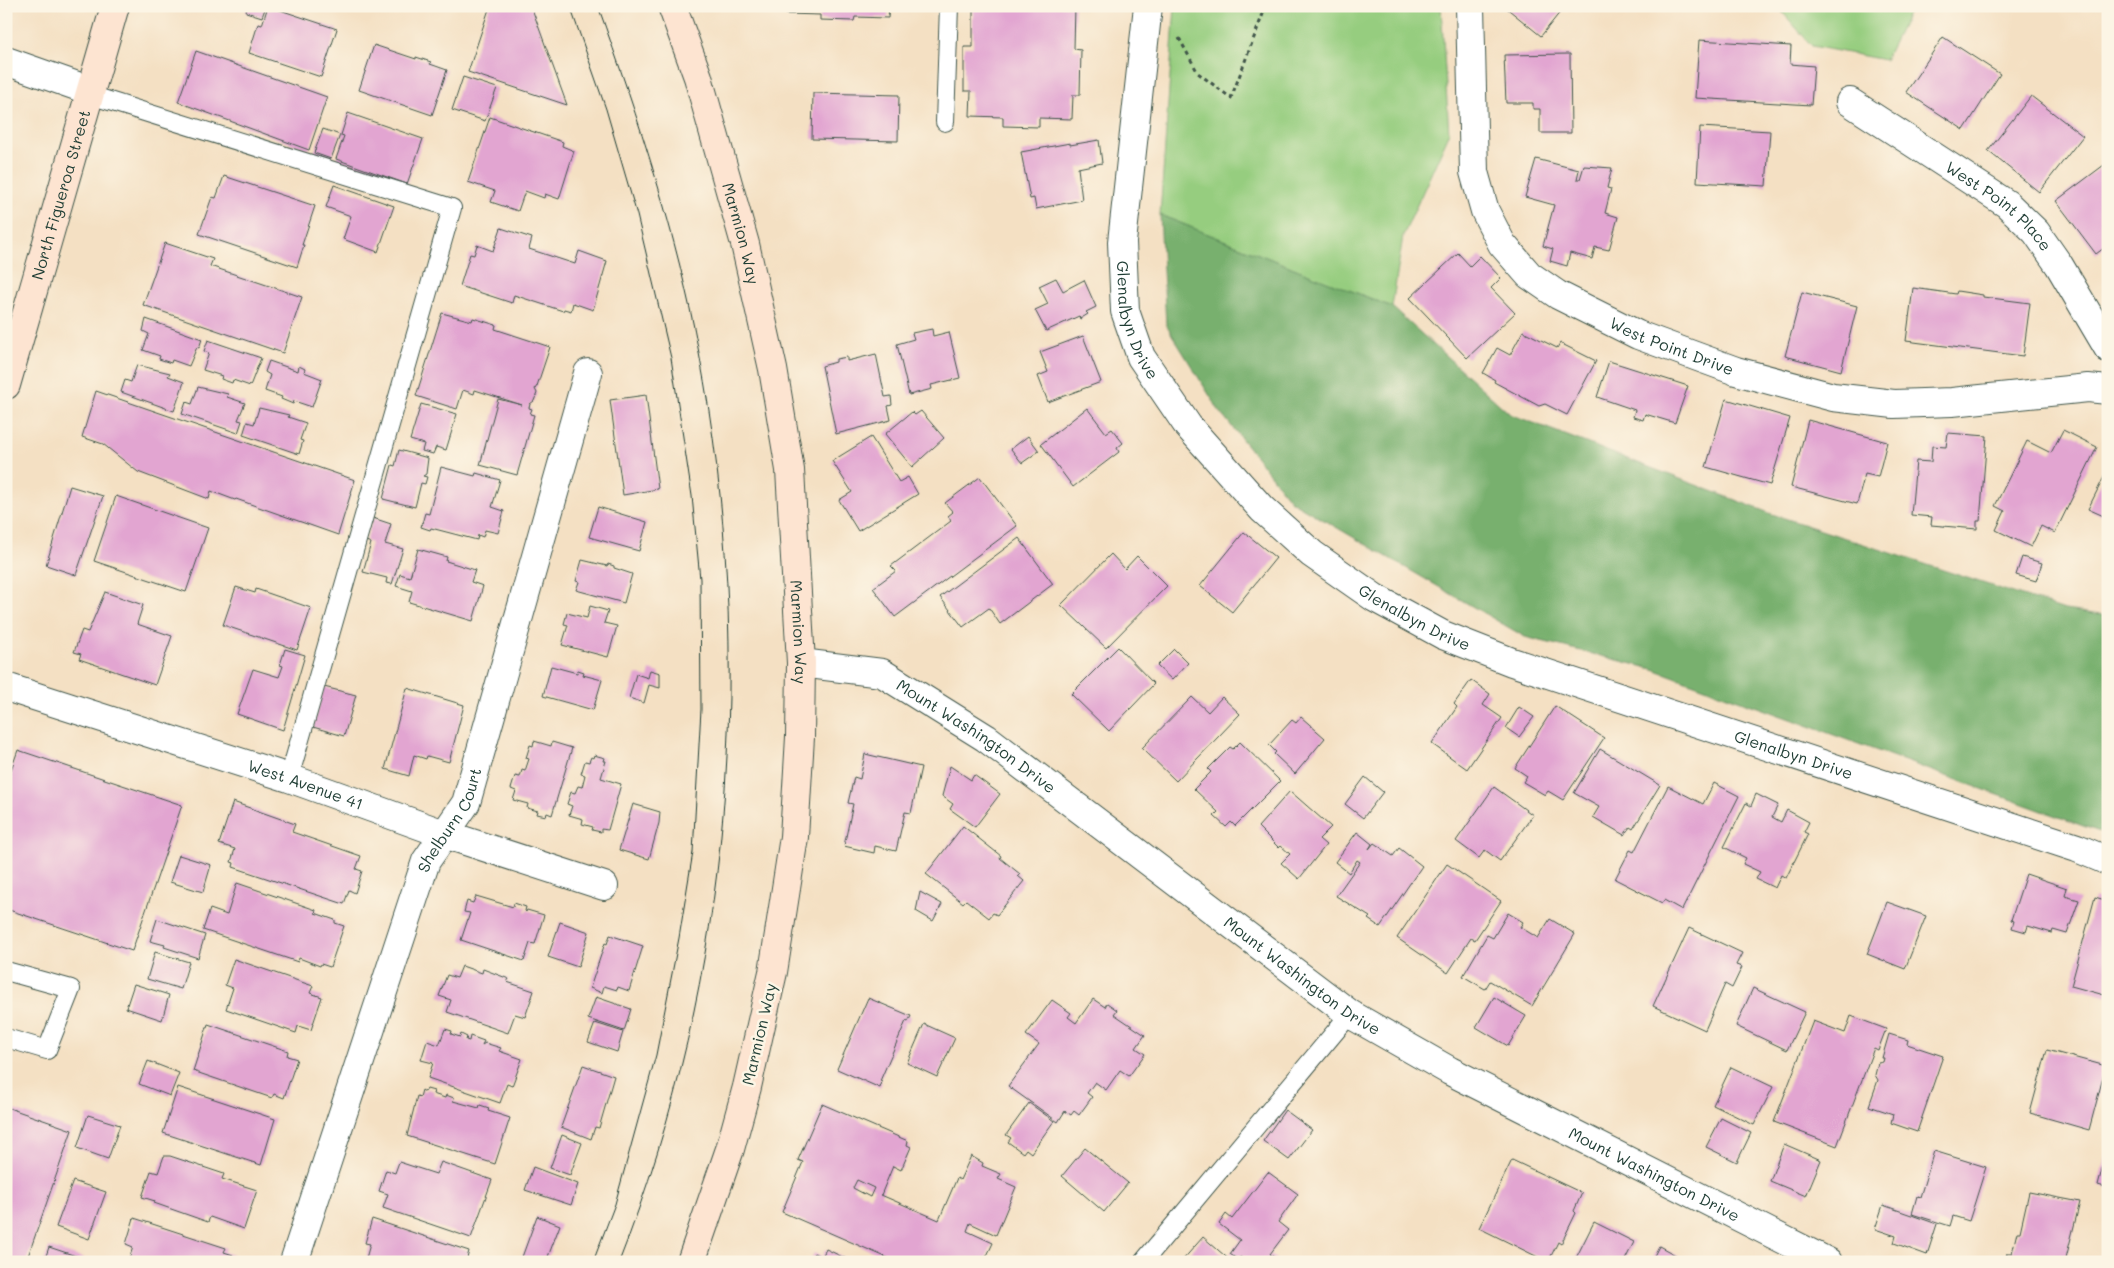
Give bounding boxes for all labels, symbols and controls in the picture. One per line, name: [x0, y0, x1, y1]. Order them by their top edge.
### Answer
street label: North Figueroa Street: [26, 107, 95, 282]
street label: West Point Place: [1942, 156, 2057, 255]
street label: Marmion Way: [718, 180, 765, 286]
street label: Glenalbyn Drive: [1113, 260, 1164, 383]
street label: West Point Drive: [1607, 312, 1737, 379]
street label: Marmion Way: [786, 579, 812, 684]
street label: Glenalbyn Drive: [1355, 579, 1473, 655]
street label: Mount Washington Drive: [893, 674, 1061, 797]
street label: Glenalbyn Drive: [1732, 725, 1856, 784]
street label: West Avenue 41: [245, 754, 366, 814]
street label: Shelburn Court: [412, 765, 486, 875]
street label: Mount Washington Drive: [1220, 911, 1384, 1039]
street label: Marmion Way: [737, 981, 780, 1087]
street label: Mount Washington Drive: [1565, 1122, 1743, 1226]

